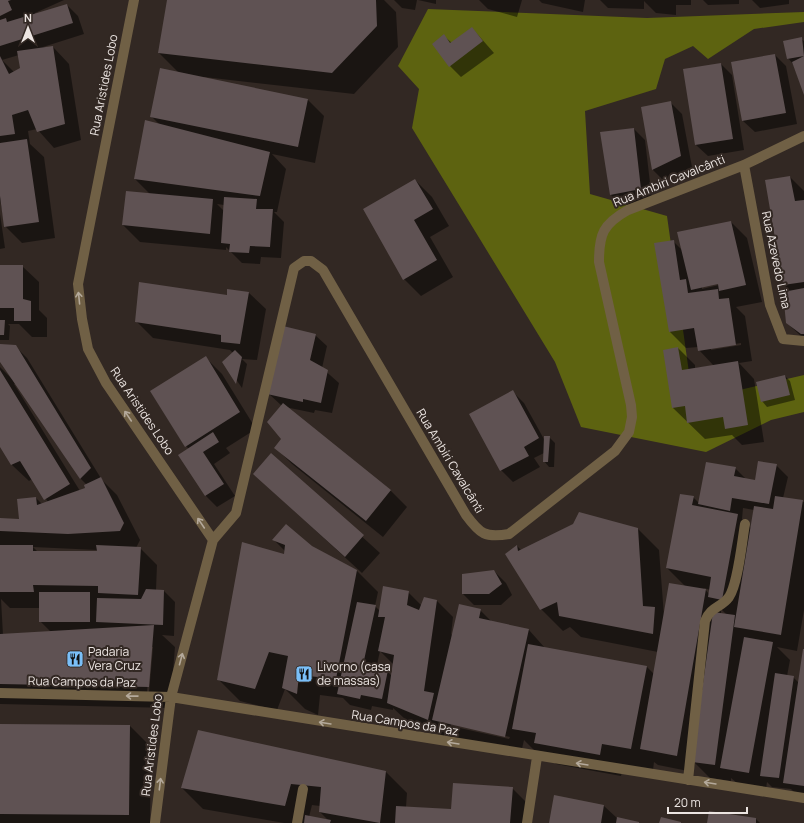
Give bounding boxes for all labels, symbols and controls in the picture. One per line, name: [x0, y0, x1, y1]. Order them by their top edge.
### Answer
north arrow: [8, 8, 48, 48]
text: N: [24, 10, 32, 25]
street label: Rua Aristides Lobo: [85, 33, 122, 137]
street label: Rua Ambíri Cavalcânti: [610, 150, 727, 211]
street label: Rua Azevedo Lima: [758, 210, 795, 310]
one-way arrow: [76, 292, 83, 305]
street label: Rua Aristides Lobo: [107, 363, 178, 458]
street label: Rua Ambíri Cavalcânti: [412, 405, 488, 516]
one-way arrow: [124, 410, 132, 421]
one-way arrow: [197, 518, 205, 529]
place label: Padaria Vera Cruz: [88, 643, 141, 674]
restaurant icon: Padaria Vera Cruz: [65, 649, 85, 669]
one-way arrow: [178, 653, 185, 666]
place label: Livorno (casa de massas): [317, 658, 391, 689]
restaurant icon: Livorno (casa de massas): [294, 664, 314, 684]
street label: Rua Campos da Paz: [28, 672, 136, 691]
one-way arrow: [126, 692, 139, 700]
street label: Rua Aristides Lobo: [137, 693, 166, 797]
street label: Rua Campos da Paz: [350, 706, 460, 739]
one-way arrow: [319, 719, 332, 727]
one-way arrow: [447, 739, 460, 747]
one-way arrow: [576, 760, 589, 768]
one-way arrow: [156, 778, 164, 791]
one-way arrow: [704, 779, 717, 787]
scale bar: [668, 789, 747, 815]
text: 20 m: [674, 794, 701, 811]

